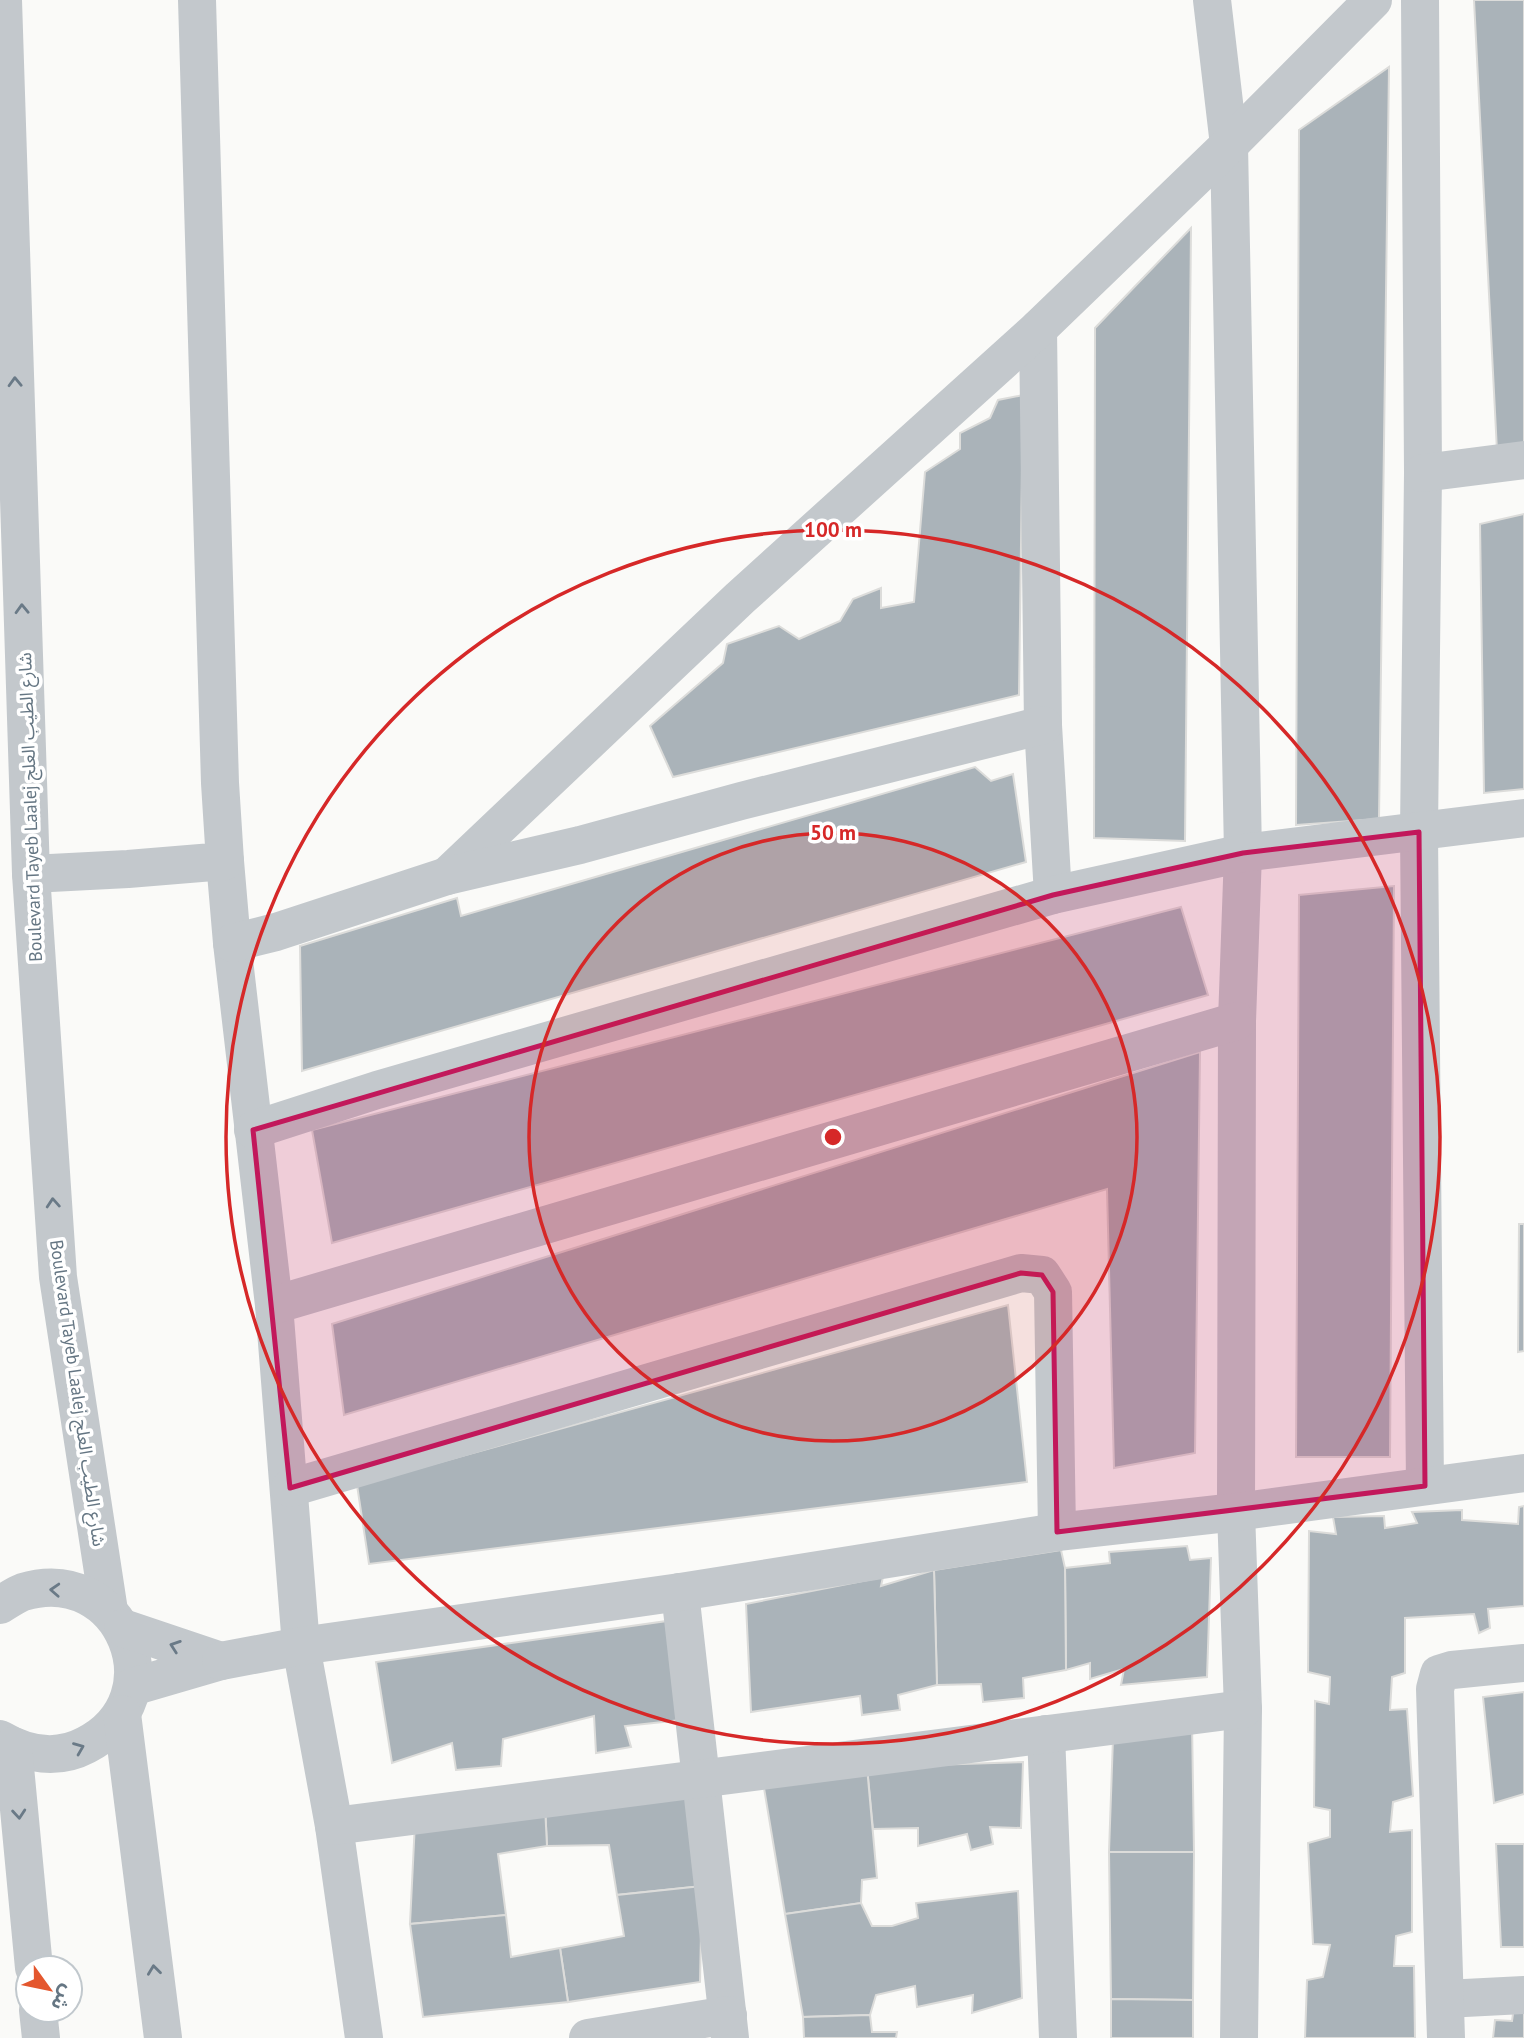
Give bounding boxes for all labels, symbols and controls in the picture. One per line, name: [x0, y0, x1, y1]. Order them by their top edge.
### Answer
one-way arrow: [7, 376, 23, 387]
text: 100 m: [804, 516, 862, 543]
one-way arrow: [15, 604, 30, 615]
street label: Boulevard Tayeb Laalej شارع الطيب العلج: [13, 652, 50, 962]
text: 50 m: [810, 819, 856, 846]
centre of rings: [821, 1125, 845, 1149]
one-way arrow: [46, 1198, 61, 1209]
street label: Boulevard Tayeb Laalej شارع الطيب العلج: [42, 1238, 111, 1548]
one-way arrow: [49, 1582, 60, 1597]
one-way arrow: [169, 1640, 181, 1654]
one-way arrow: [72, 1742, 84, 1756]
one-way arrow: [12, 1809, 27, 1820]
north arrow: [14, 1954, 84, 2024]
one-way arrow: [147, 1964, 162, 1976]
text: ش: [46, 1981, 80, 2016]

